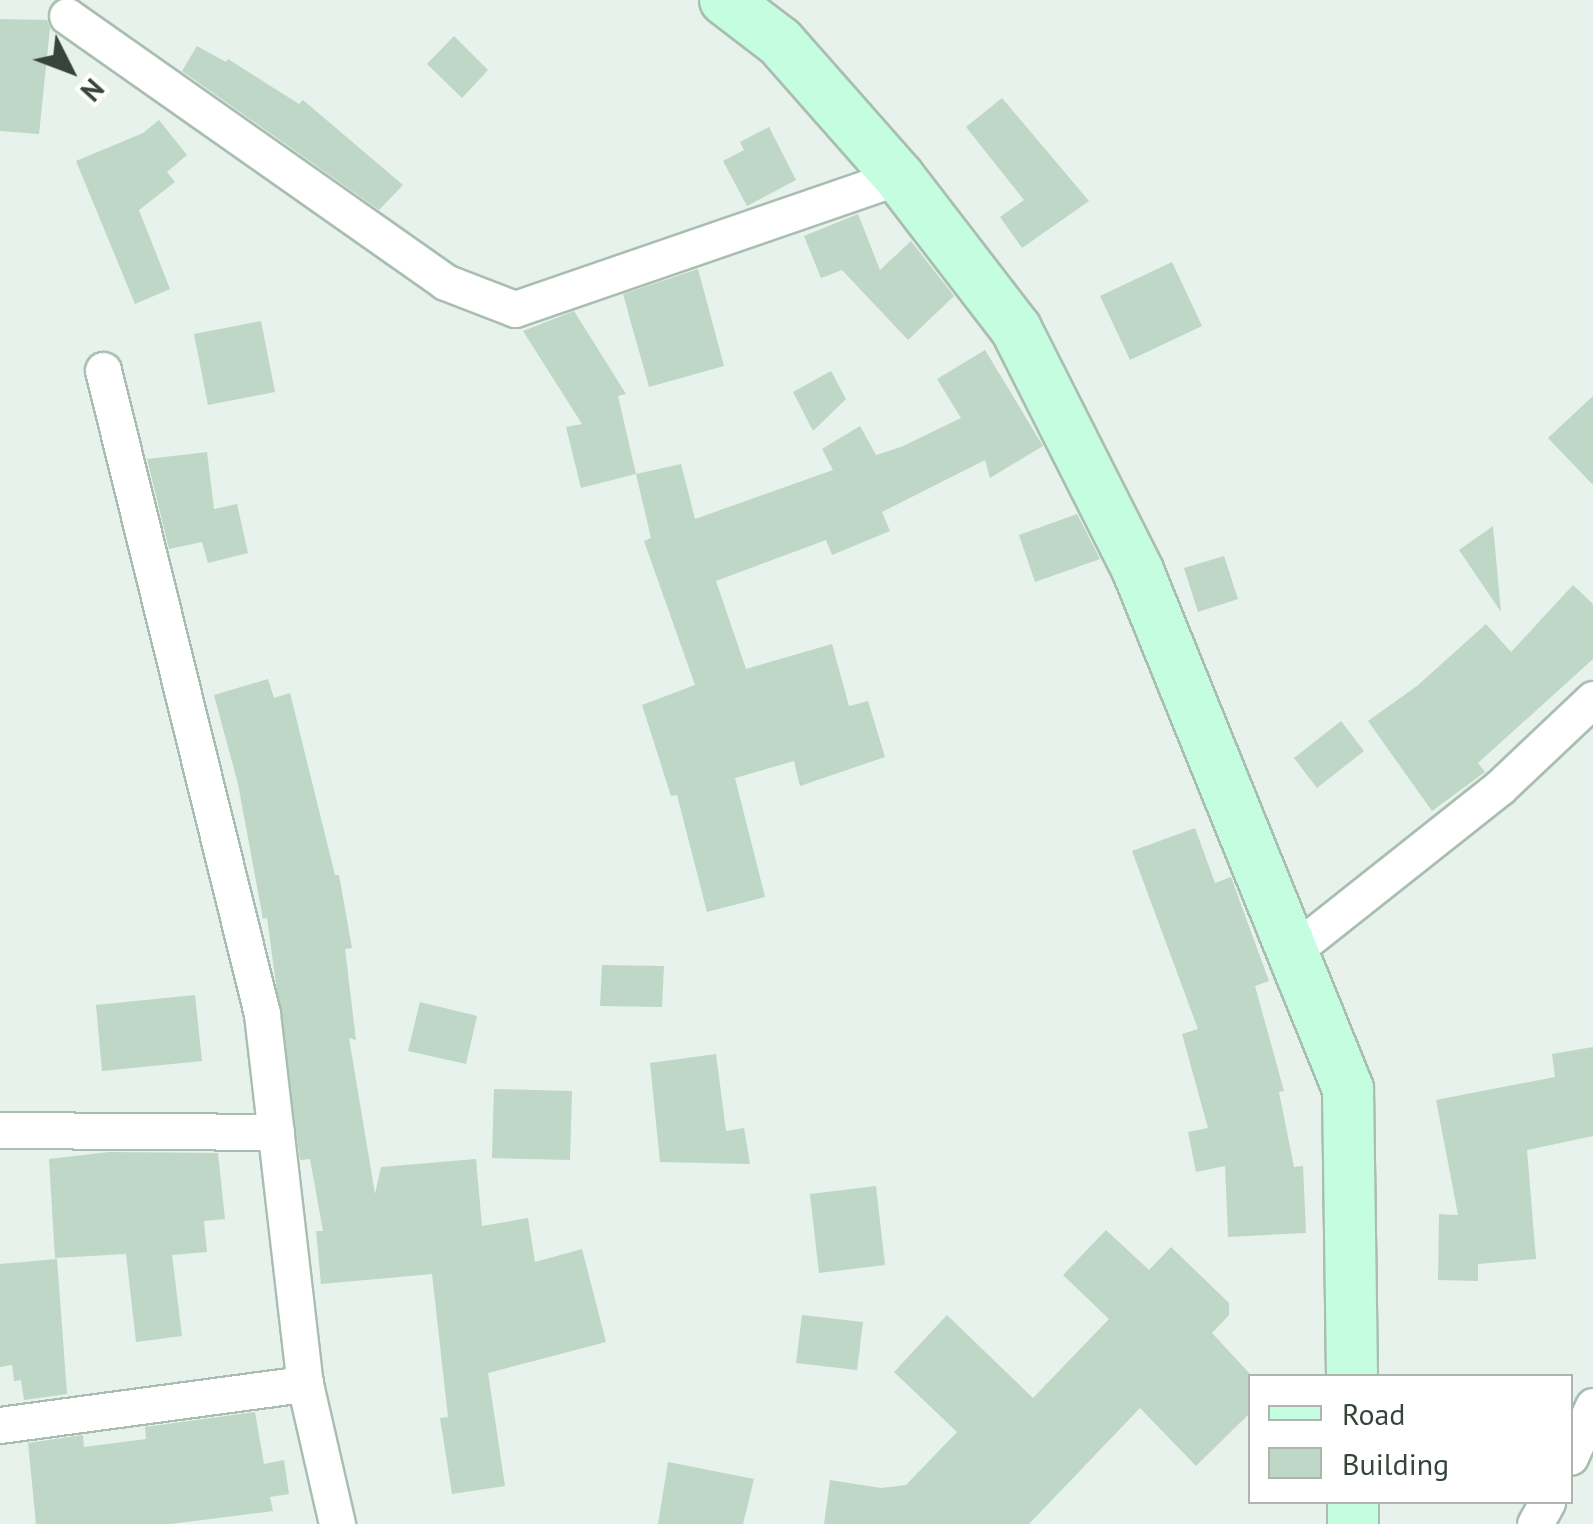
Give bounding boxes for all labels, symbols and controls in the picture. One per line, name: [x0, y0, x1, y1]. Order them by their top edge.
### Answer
north arrow: [20, 20, 120, 120]
text: N: [73, 71, 113, 110]
legend: [1248, 1374, 1573, 1504]
text: Road: [1342, 1394, 1406, 1433]
text: Building: [1342, 1444, 1449, 1483]

